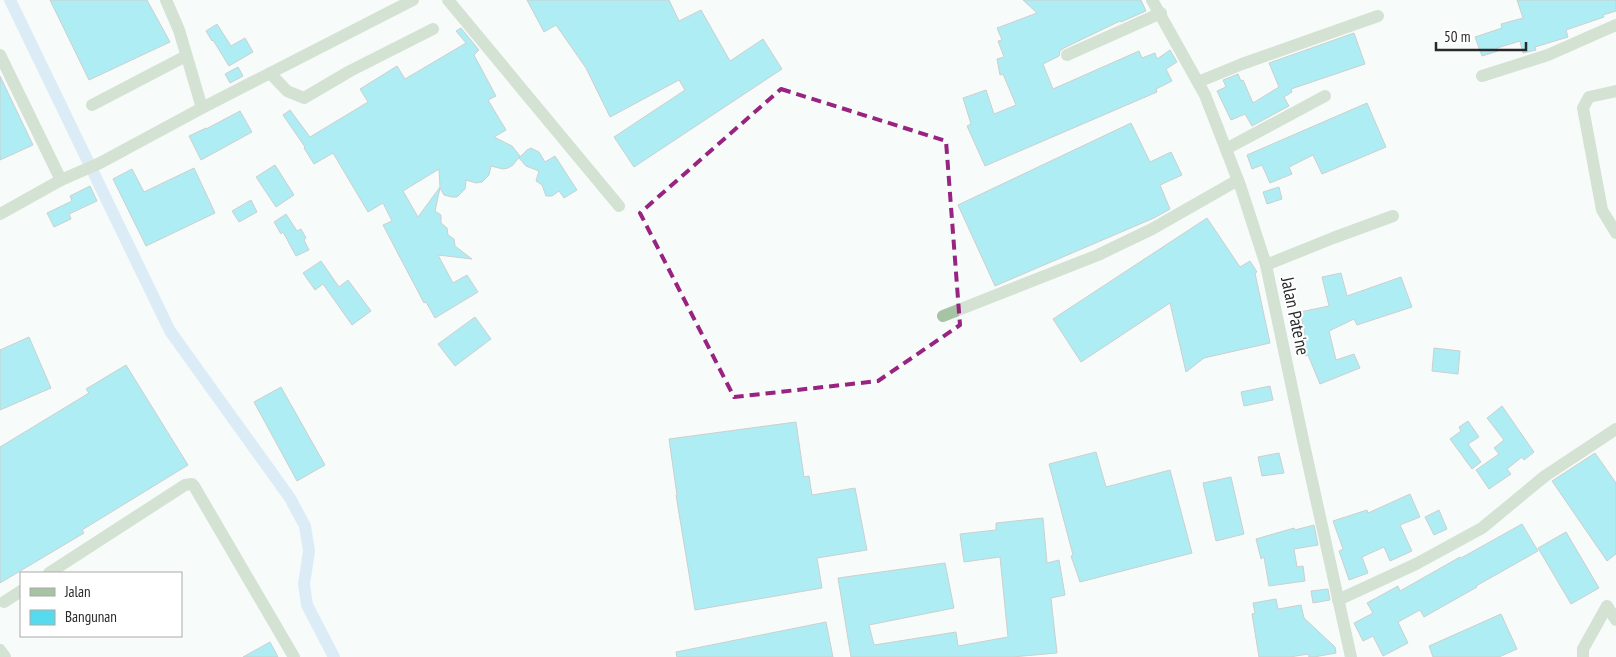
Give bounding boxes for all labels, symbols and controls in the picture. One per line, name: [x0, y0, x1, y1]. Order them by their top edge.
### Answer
scale bar: [1436, 20, 1526, 52]
text: 50 m: [1444, 27, 1470, 46]
street label: Jalan Pate'ne: [1276, 274, 1315, 357]
legend: [20, 572, 182, 637]
text: Jalan: [64, 582, 91, 601]
text: Bangunan: [65, 607, 117, 626]

